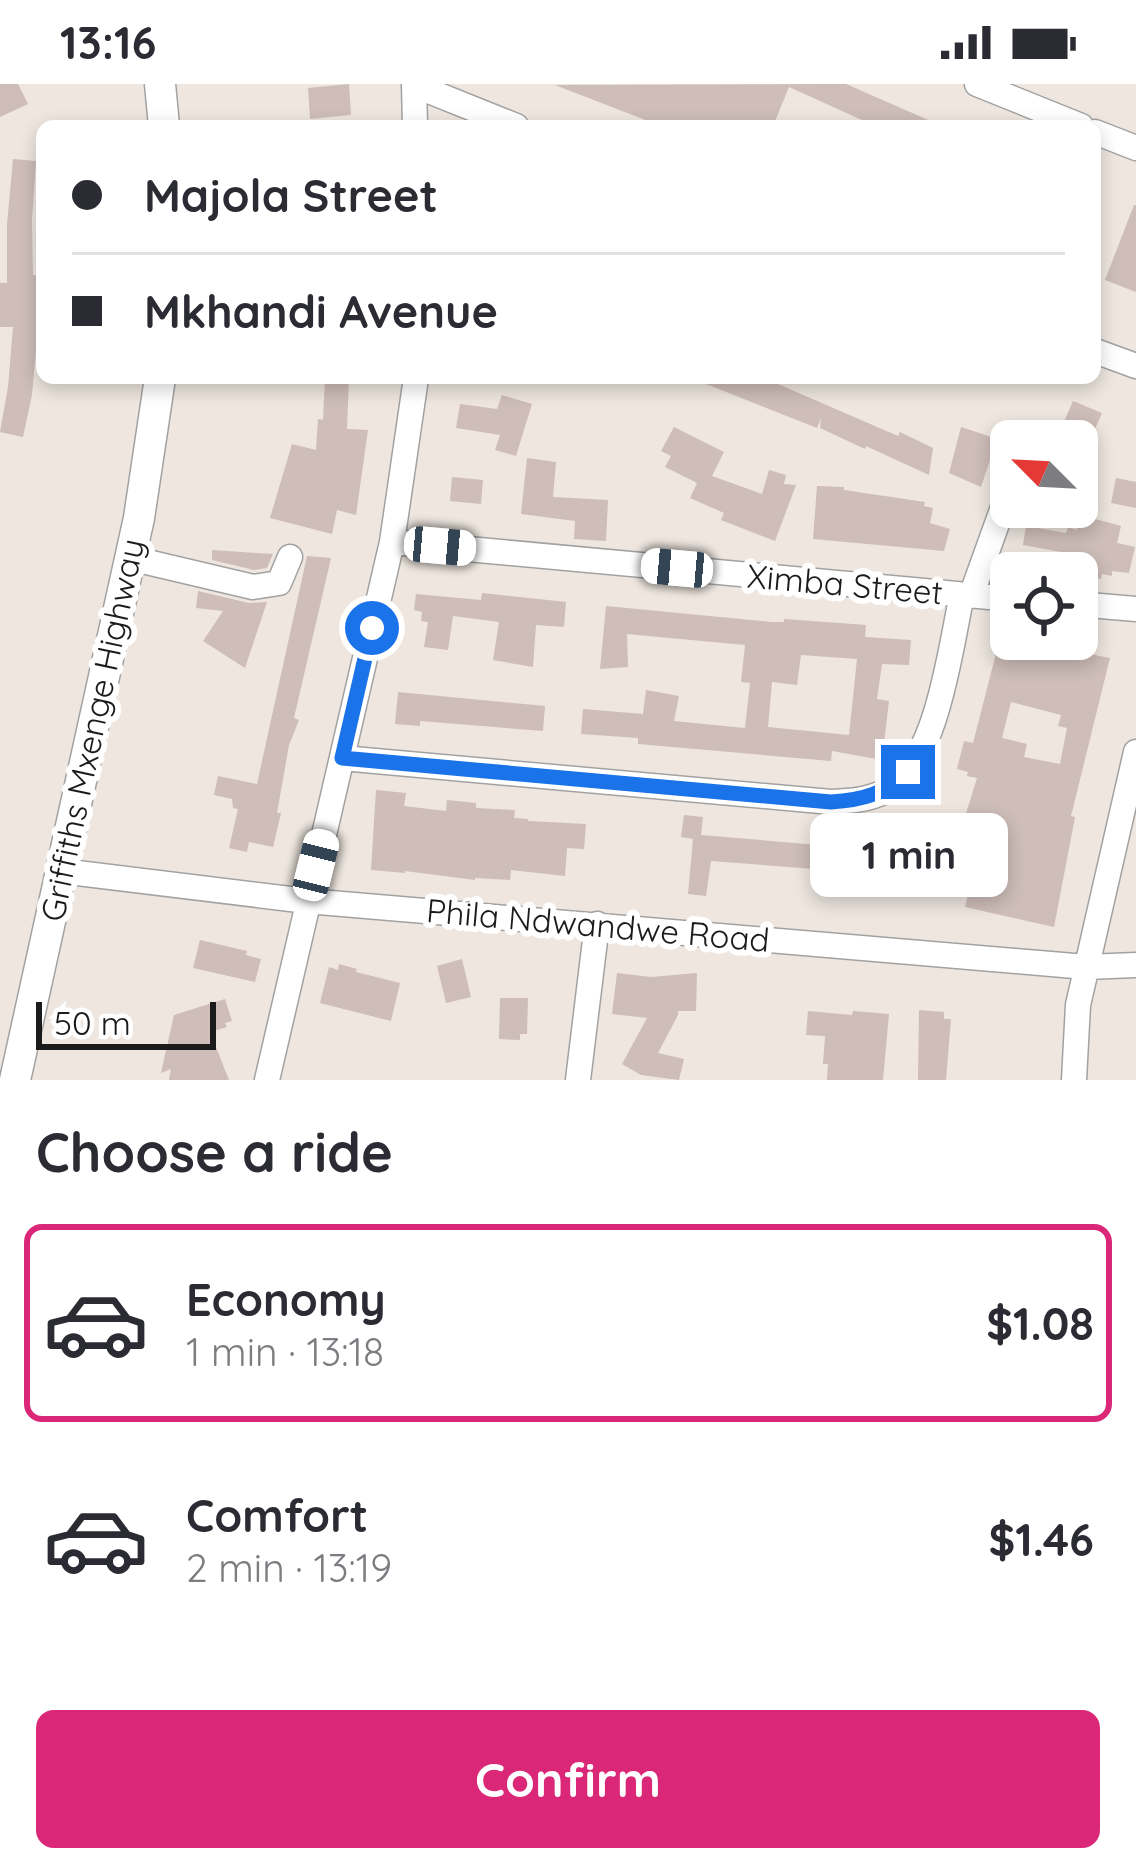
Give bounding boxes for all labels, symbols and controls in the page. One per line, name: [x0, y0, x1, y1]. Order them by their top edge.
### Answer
text: 13:16: [60, 14, 156, 70]
text: Majola Street: [144, 167, 438, 223]
text: Mkhandi Avenue: [144, 283, 498, 339]
north arrow: [990, 420, 1098, 528]
map controls: [990, 420, 1098, 660]
car: [403, 525, 477, 567]
street label: Griffiths Mxenge Highway: [31, 535, 152, 925]
car: [640, 547, 714, 589]
button: locate: [990, 552, 1098, 660]
street label: Ximba Street: [745, 555, 945, 612]
route start: [345, 601, 399, 655]
route end: [881, 745, 935, 799]
callout: 1 min: [809, 814, 1007, 898]
car: [290, 826, 342, 904]
text: 1 min: [862, 830, 956, 879]
street label: Phila Ndwandwe Road: [425, 889, 771, 960]
scale bar: [36, 996, 216, 1049]
text: 50 m: [54, 1002, 131, 1043]
text: Choose a ride: [36, 1118, 393, 1186]
icon: car: [42, 1269, 150, 1377]
text: Economy: [186, 1271, 386, 1327]
text: $1.08: [986, 1295, 1094, 1351]
text: 1 min · 13:18: [186, 1327, 384, 1376]
icon: car: [42, 1485, 150, 1593]
text: Comfort: [186, 1487, 368, 1543]
text: $1.46: [988, 1511, 1094, 1567]
text: 2 min · 13:19: [186, 1543, 392, 1592]
button: Confirm: [36, 1710, 1100, 1848]

